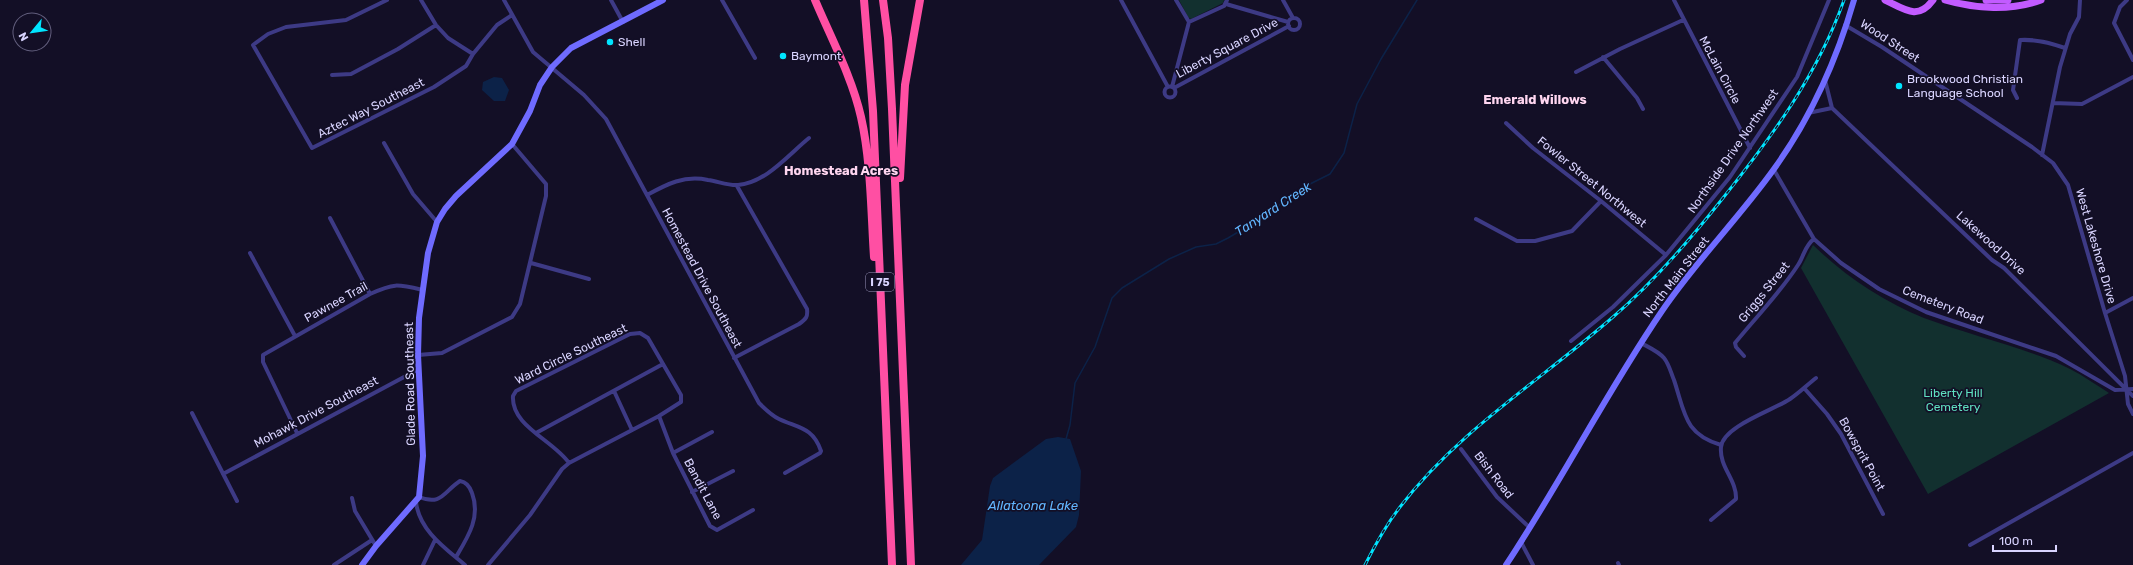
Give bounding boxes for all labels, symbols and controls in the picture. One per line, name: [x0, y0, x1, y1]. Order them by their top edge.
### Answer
north arrow: [12, 12, 52, 52]
street label: Liberty Square Drive: [1174, 15, 1281, 81]
street label: Wood Street: [1858, 17, 1923, 66]
text: N: [16, 30, 31, 43]
street label: McLain Circle: [1696, 34, 1744, 106]
place label: Shell: [618, 35, 645, 49]
marker: Shell: [605, 37, 615, 47]
place label: Baymont: [791, 49, 842, 63]
marker: Baymont: [778, 51, 788, 61]
place label: Brookwood Christian Language School: [1907, 72, 2023, 100]
street label: Aztec Way Southeast: [315, 75, 427, 141]
marker: Brookwood Christian Language School: [1894, 81, 1904, 91]
street label: Northside Drive Northwest: [1685, 86, 1781, 216]
district label: Emerald Willows: [1483, 92, 1587, 107]
street label: Fowler Street Northwest: [1535, 134, 1650, 231]
district label: Homestead Acres: [784, 163, 898, 178]
water label: Tanyard Creek: [1232, 179, 1314, 239]
street label: West Lakeshore Drive: [2073, 187, 2119, 305]
street label: Homestead Drive Southeast: [659, 206, 745, 351]
street label: Lakewood Drive: [1954, 208, 2029, 278]
street label: North Main Street: [1640, 234, 1712, 320]
street label: Griggs Street: [1735, 259, 1793, 325]
road number: I 75: [866, 273, 894, 291]
street label: Pawnee Trail: [302, 279, 370, 325]
street label: Cemetery Road: [1900, 283, 1986, 327]
street label: Ward Circle Southeast: [513, 321, 630, 387]
street label: Glade Road Southeast: [402, 322, 418, 446]
street label: Mohawk Drive Southeast: [252, 373, 381, 451]
park label: Liberty Hill Cemetery: [1923, 386, 1983, 414]
street label: Bowsprit Point: [1836, 415, 1888, 493]
street label: Bish Road: [1471, 449, 1517, 501]
street label: Bandit Lane: [681, 456, 725, 522]
water label: Allatoona Lake: [987, 498, 1078, 513]
scale bar: [1993, 527, 2056, 553]
text: 100 m: [1999, 534, 2033, 548]

